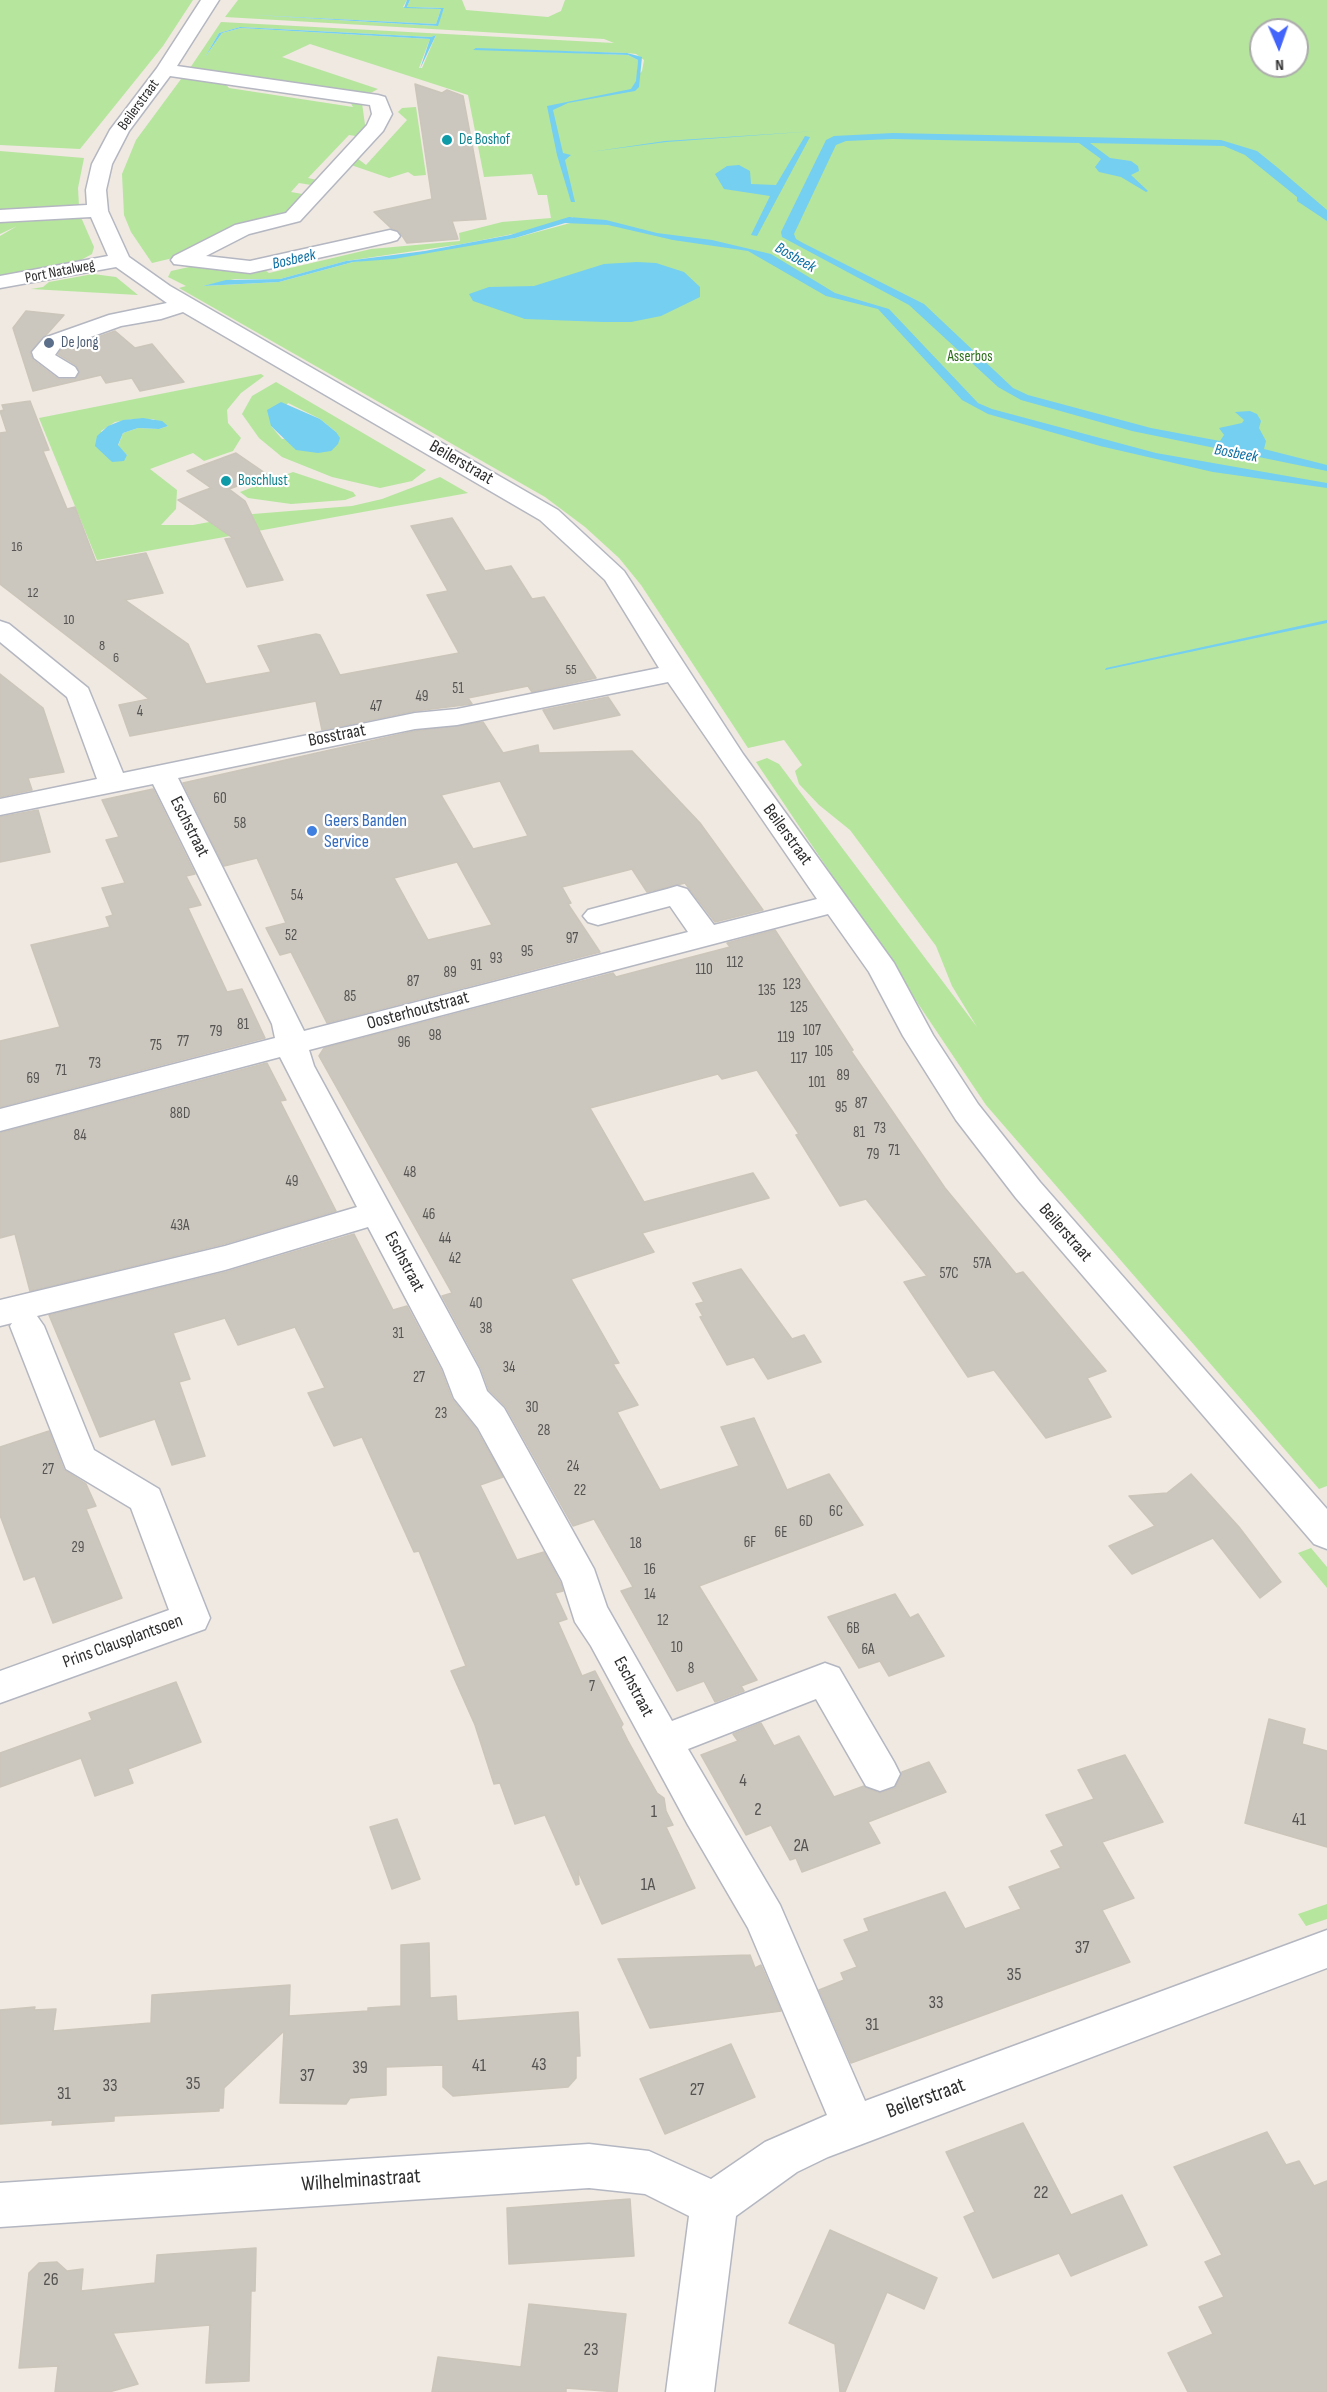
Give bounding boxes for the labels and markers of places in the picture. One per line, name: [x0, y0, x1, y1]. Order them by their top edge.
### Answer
place label: De Boshof: [459, 131, 510, 149]
marker: De Boshof: [440, 133, 454, 147]
place label: De Jong: [61, 334, 98, 352]
marker: De Jong: [42, 336, 56, 350]
place label: Boschlust: [238, 472, 288, 490]
marker: Boschlust: [219, 474, 233, 488]
place label: Geers Banden Service: [324, 810, 407, 852]
marker: Geers Banden Service: [305, 824, 319, 838]

